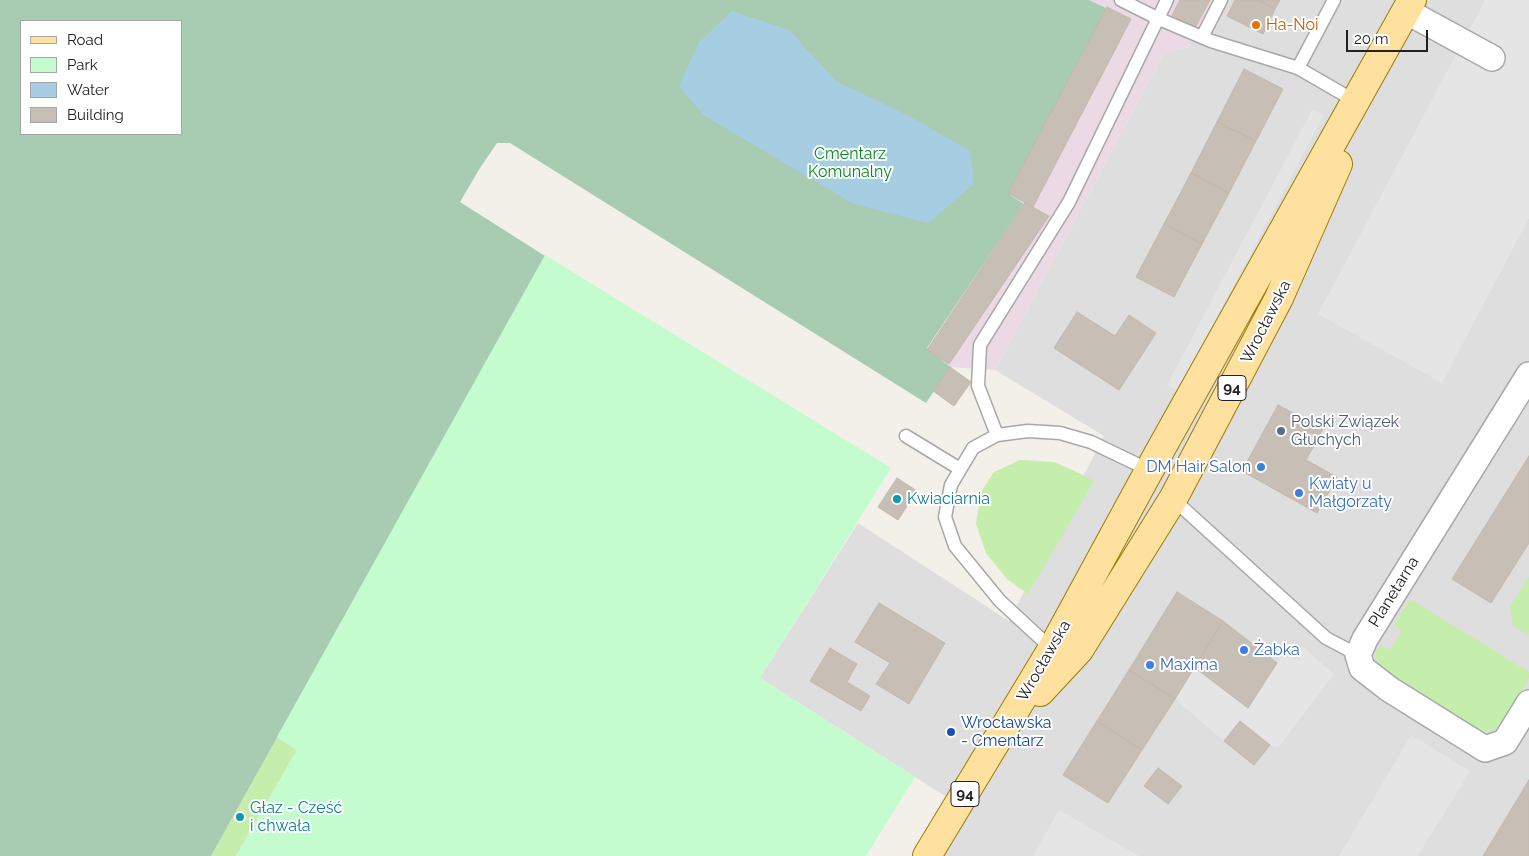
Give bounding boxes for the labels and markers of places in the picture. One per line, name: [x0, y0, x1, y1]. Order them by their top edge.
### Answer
place label: Ha-Noi: [1266, 15, 1318, 35]
marker: Ha-Noi: [1250, 19, 1262, 31]
place label: Polski Związek Głuchych: [1291, 412, 1399, 450]
marker: Polski Związek Głuchych: [1275, 425, 1287, 437]
place label: DM Hair Salon: [1146, 457, 1251, 477]
marker: DM Hair Salon: [1255, 461, 1267, 473]
place label: Kwiaty u Małgorzaty: [1309, 474, 1392, 512]
marker: Kwiaty u Małgorzaty: [1293, 487, 1305, 499]
place label: Kwiaciarnia: [907, 489, 990, 509]
marker: Kwiaciarnia: [891, 493, 903, 505]
place label: Żabka: [1254, 640, 1300, 660]
marker: Żabka: [1238, 644, 1250, 656]
place label: Maxima: [1160, 655, 1218, 675]
marker: Maxima: [1144, 659, 1156, 671]
place label: Wrocławska - Cmentarz: [961, 713, 1052, 751]
marker: Wrocławska - Cmentarz: [945, 726, 957, 738]
place label: Głaz - Cześć i chwała: [250, 798, 342, 836]
marker: Głaz - Cześć i chwała: [234, 811, 246, 823]

